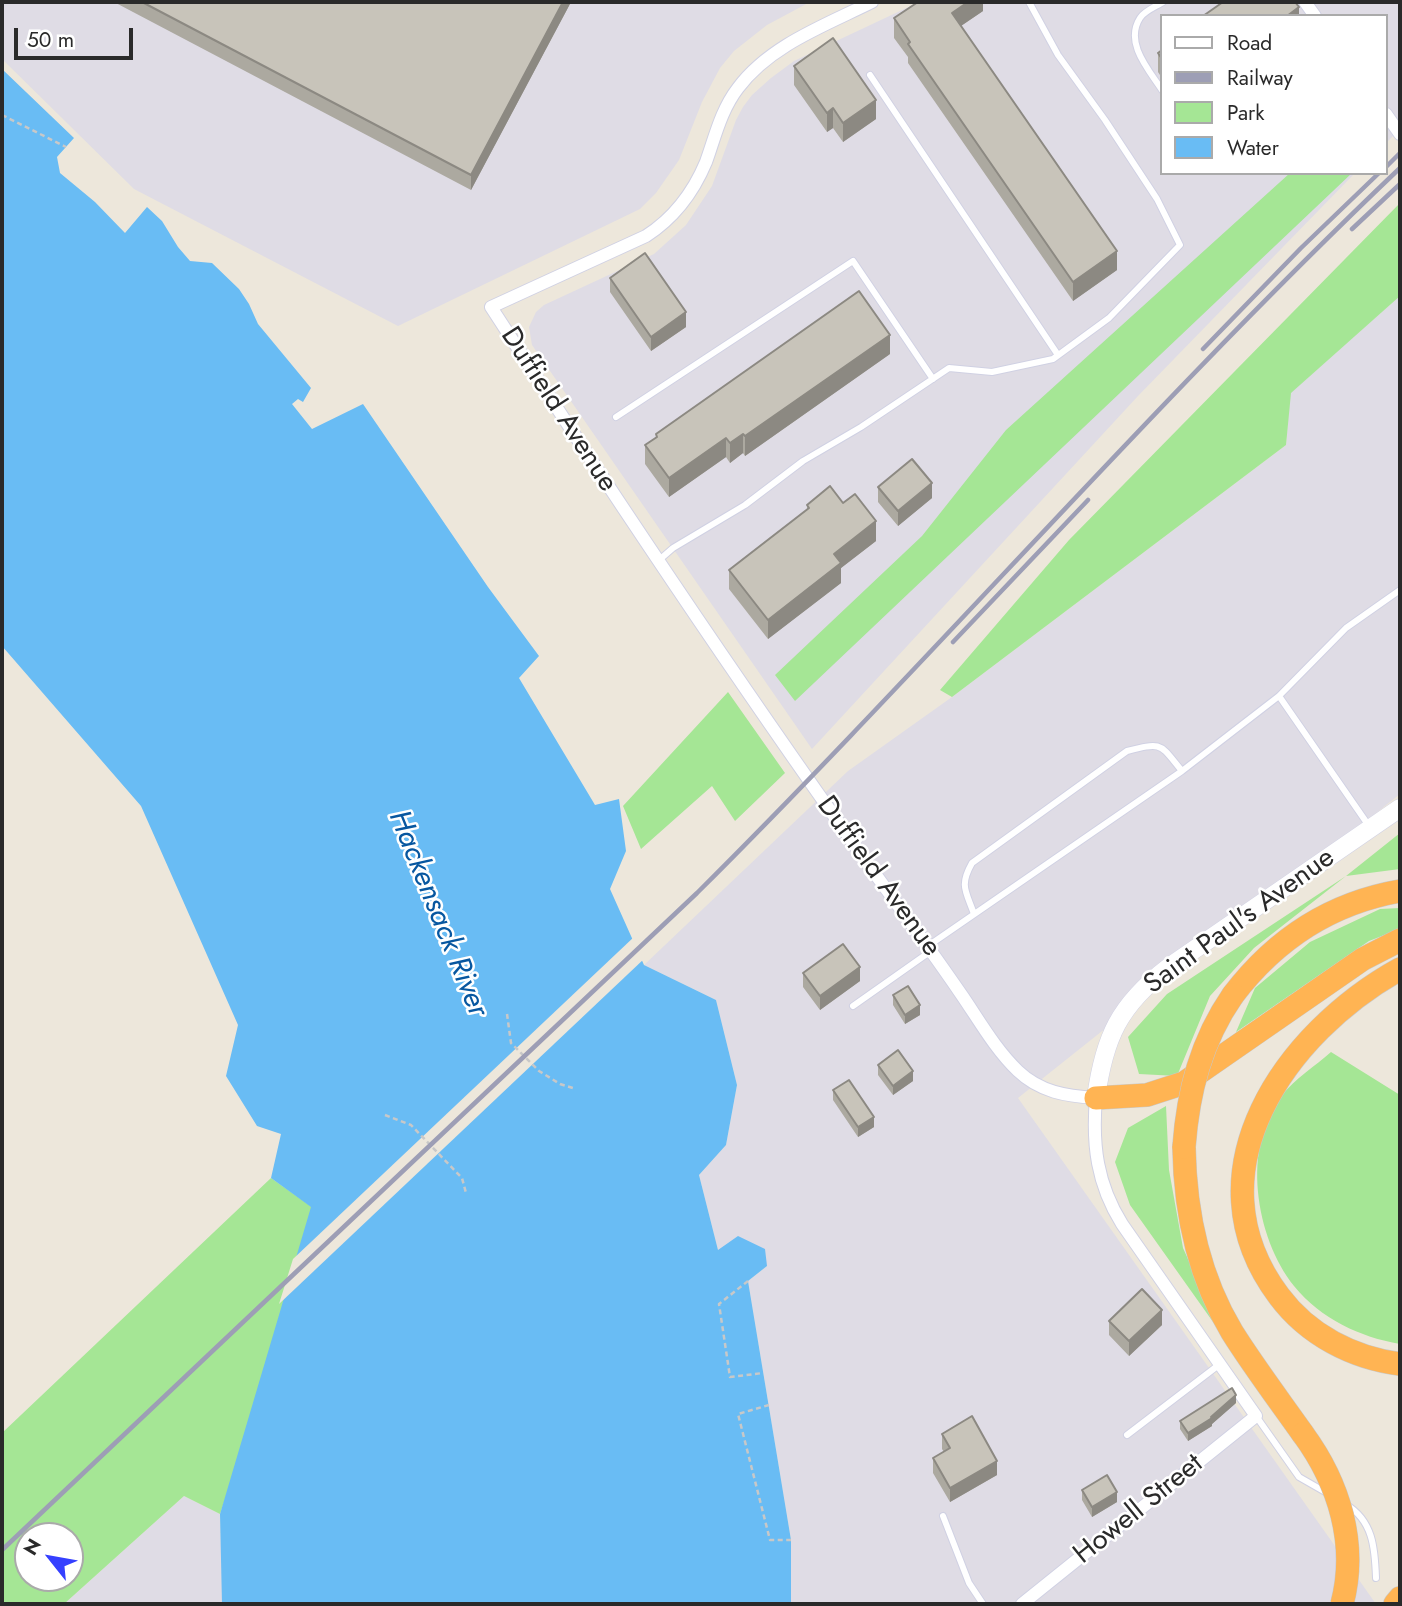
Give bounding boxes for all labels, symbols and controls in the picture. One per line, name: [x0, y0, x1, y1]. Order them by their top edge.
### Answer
scale bar: [18, 14, 136, 58]
legend: [1160, 14, 1388, 175]
text: 50 m: [27, 25, 74, 55]
text: Road: [1227, 28, 1272, 58]
text: Railway: [1227, 63, 1293, 93]
text: Park: [1227, 98, 1264, 128]
text: Water: [1227, 133, 1279, 163]
street label: Duffield Avenue: [492, 321, 624, 499]
street label: Duffield Avenue: [809, 790, 947, 964]
water label: Hackensack River: [379, 806, 495, 1022]
street label: Saint Paul's Avenue: [1138, 842, 1342, 1002]
street label: Howell Street: [1068, 1448, 1210, 1572]
north arrow: [14, 1522, 84, 1592]
text: N: [17, 1534, 48, 1560]

